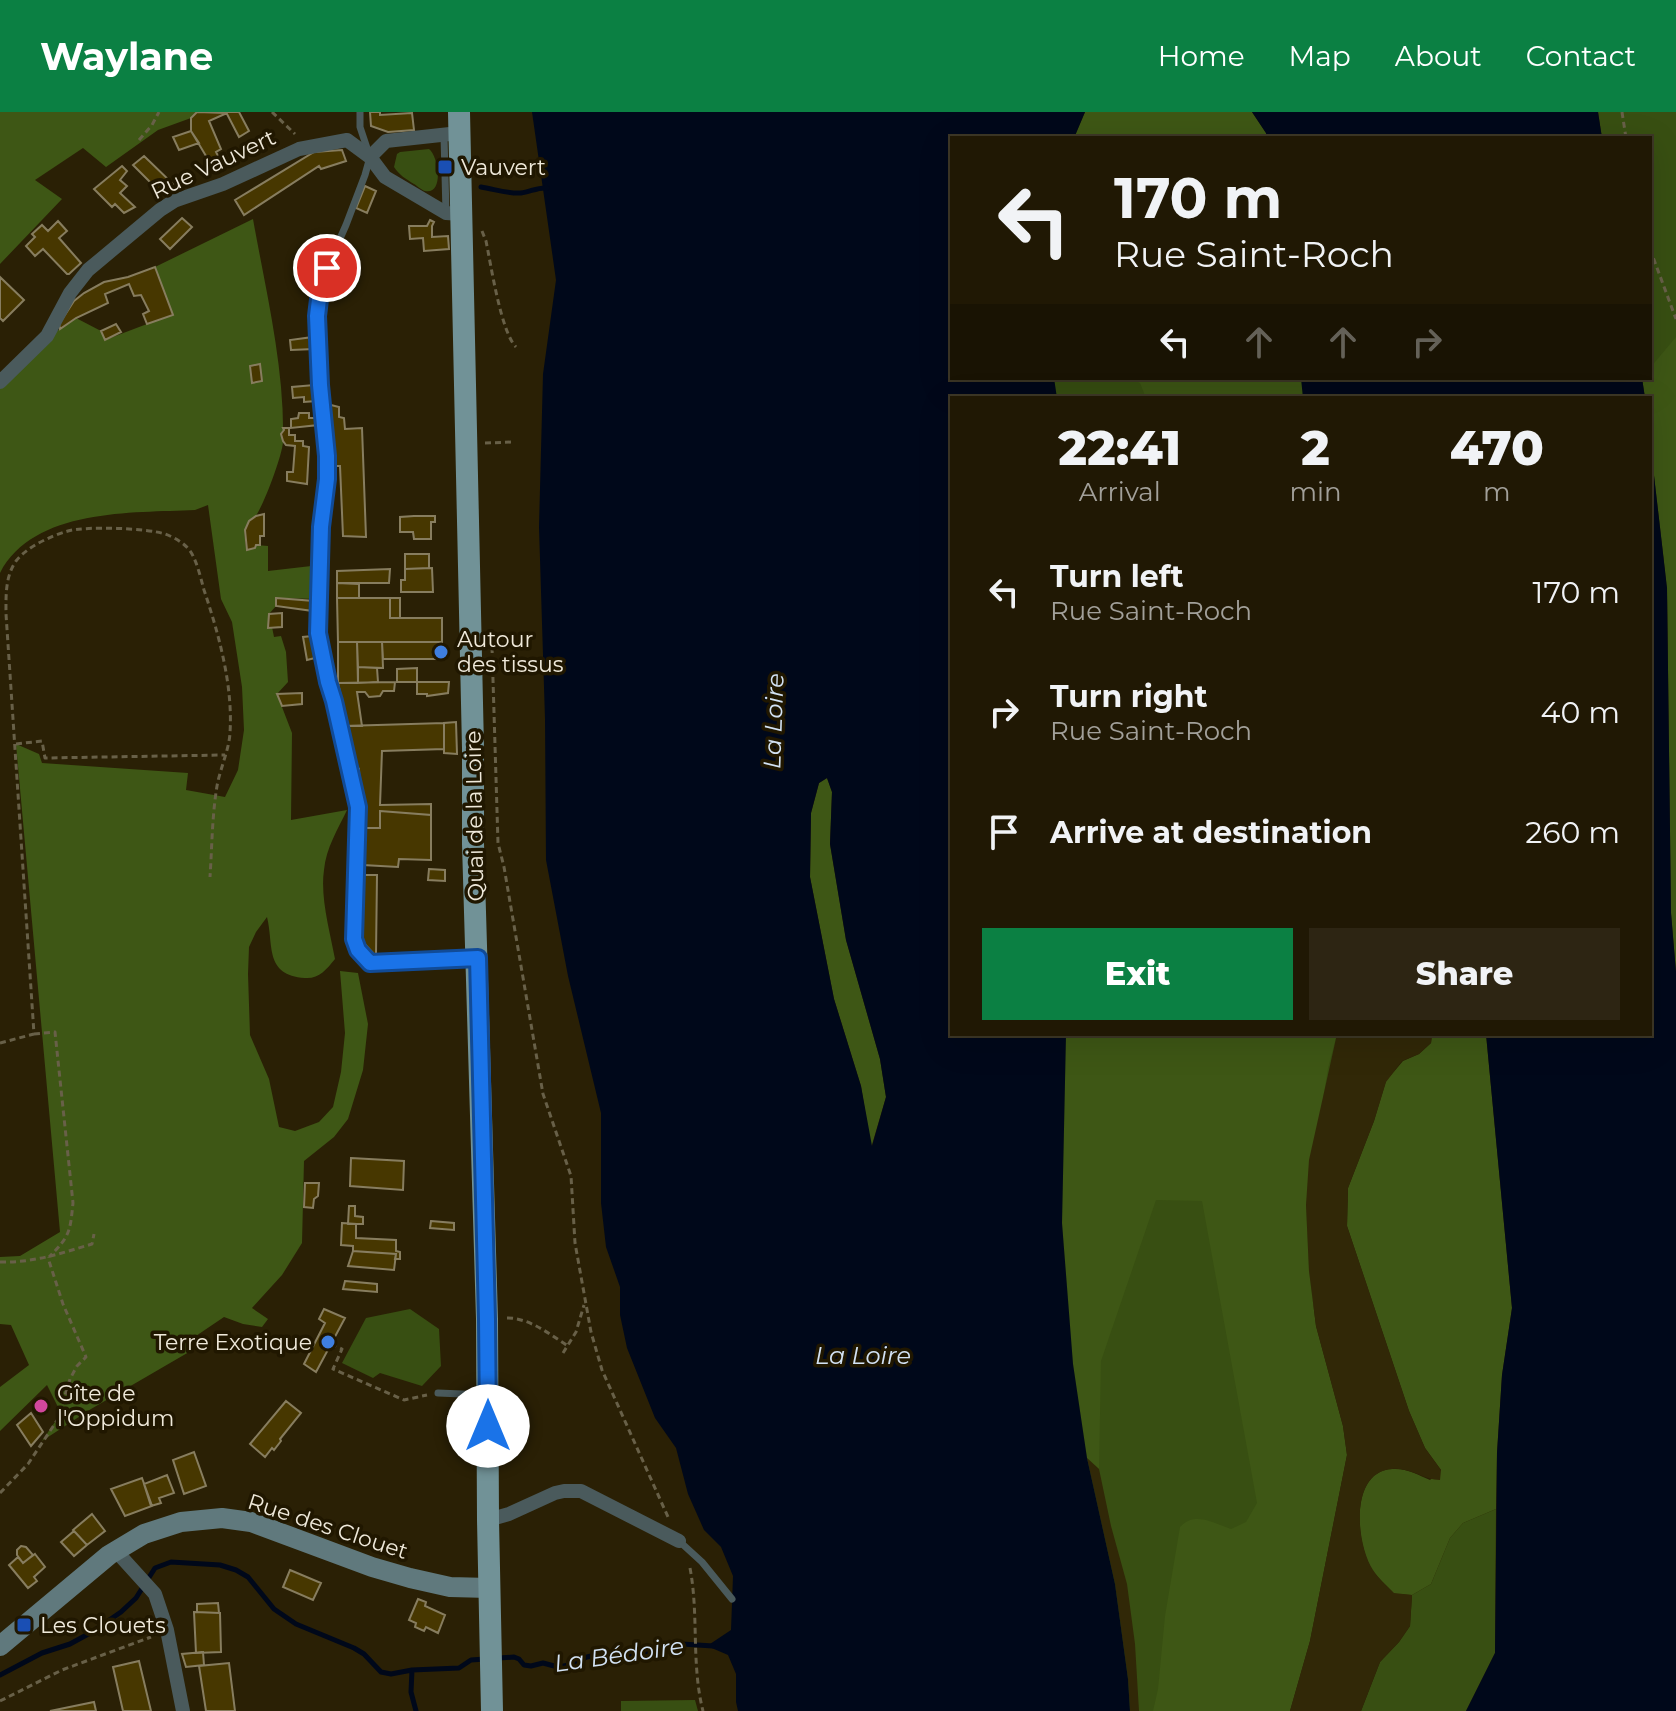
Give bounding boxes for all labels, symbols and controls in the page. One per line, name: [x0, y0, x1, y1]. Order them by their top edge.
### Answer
text: Waylane: [40, 33, 213, 80]
text: Home: [1158, 39, 1245, 73]
text: Map: [1289, 39, 1351, 73]
text: About: [1395, 39, 1482, 73]
text: Contact: [1526, 39, 1636, 73]
street label: Rue Vauvert: [147, 124, 280, 205]
place label: Vauvert: [461, 154, 546, 181]
marker: Vauvert: [436, 158, 454, 176]
text: 170 m: [1114, 164, 1282, 232]
icon: left: [982, 168, 1086, 272]
text: Rue Saint-Roch: [1114, 232, 1394, 276]
pin: [293, 234, 361, 302]
icon: arrive: [305, 246, 349, 290]
icon: left: [1153, 320, 1197, 364]
icon: ahead: [1237, 320, 1281, 364]
icon: ahead: [1321, 320, 1365, 364]
icon: right: [1405, 320, 1449, 364]
text: 22:41: [1058, 419, 1181, 477]
text: 2: [1301, 419, 1330, 477]
text: 470: [1450, 419, 1544, 477]
text: Arrival: [1079, 476, 1161, 508]
text: min: [1289, 476, 1342, 508]
text: m: [1483, 476, 1511, 508]
text: Turn left: [1050, 558, 1183, 595]
icon: left: [982, 570, 1026, 614]
text: 170 m: [1533, 574, 1620, 611]
text: Rue Saint-Roch: [1050, 595, 1252, 627]
place label: Autour des tissus: [457, 626, 564, 678]
marker: Autour des tissus: [432, 643, 450, 661]
water label: La Loire: [757, 673, 790, 769]
text: Turn right: [1050, 678, 1207, 715]
icon: right: [982, 690, 1026, 734]
text: 40 m: [1541, 694, 1620, 731]
text: Rue Saint-Roch: [1050, 715, 1252, 747]
street label: Quai de la Loire: [460, 730, 489, 902]
icon: arrive: [982, 810, 1026, 854]
text: Arrive at destination: [1050, 814, 1372, 851]
text: 260 m: [1525, 814, 1620, 851]
button: Exit: [982, 928, 1293, 1020]
button: Share: [1309, 928, 1620, 1020]
place label: Terre Exotique: [154, 1329, 312, 1356]
marker: Terre Exotique: [319, 1333, 337, 1351]
water label: La Loire: [815, 1341, 911, 1370]
place label: Gîte de l'Oppidum: [57, 1380, 174, 1432]
position arrow: [446, 1384, 530, 1468]
marker: Gîte de l'Oppidum: [32, 1397, 50, 1415]
street label: Rue des Clouet: [244, 1488, 411, 1565]
place label: Les Clouets: [40, 1612, 166, 1639]
marker: Les Clouets: [15, 1616, 33, 1634]
water label: La Bédoire: [552, 1631, 686, 1678]

